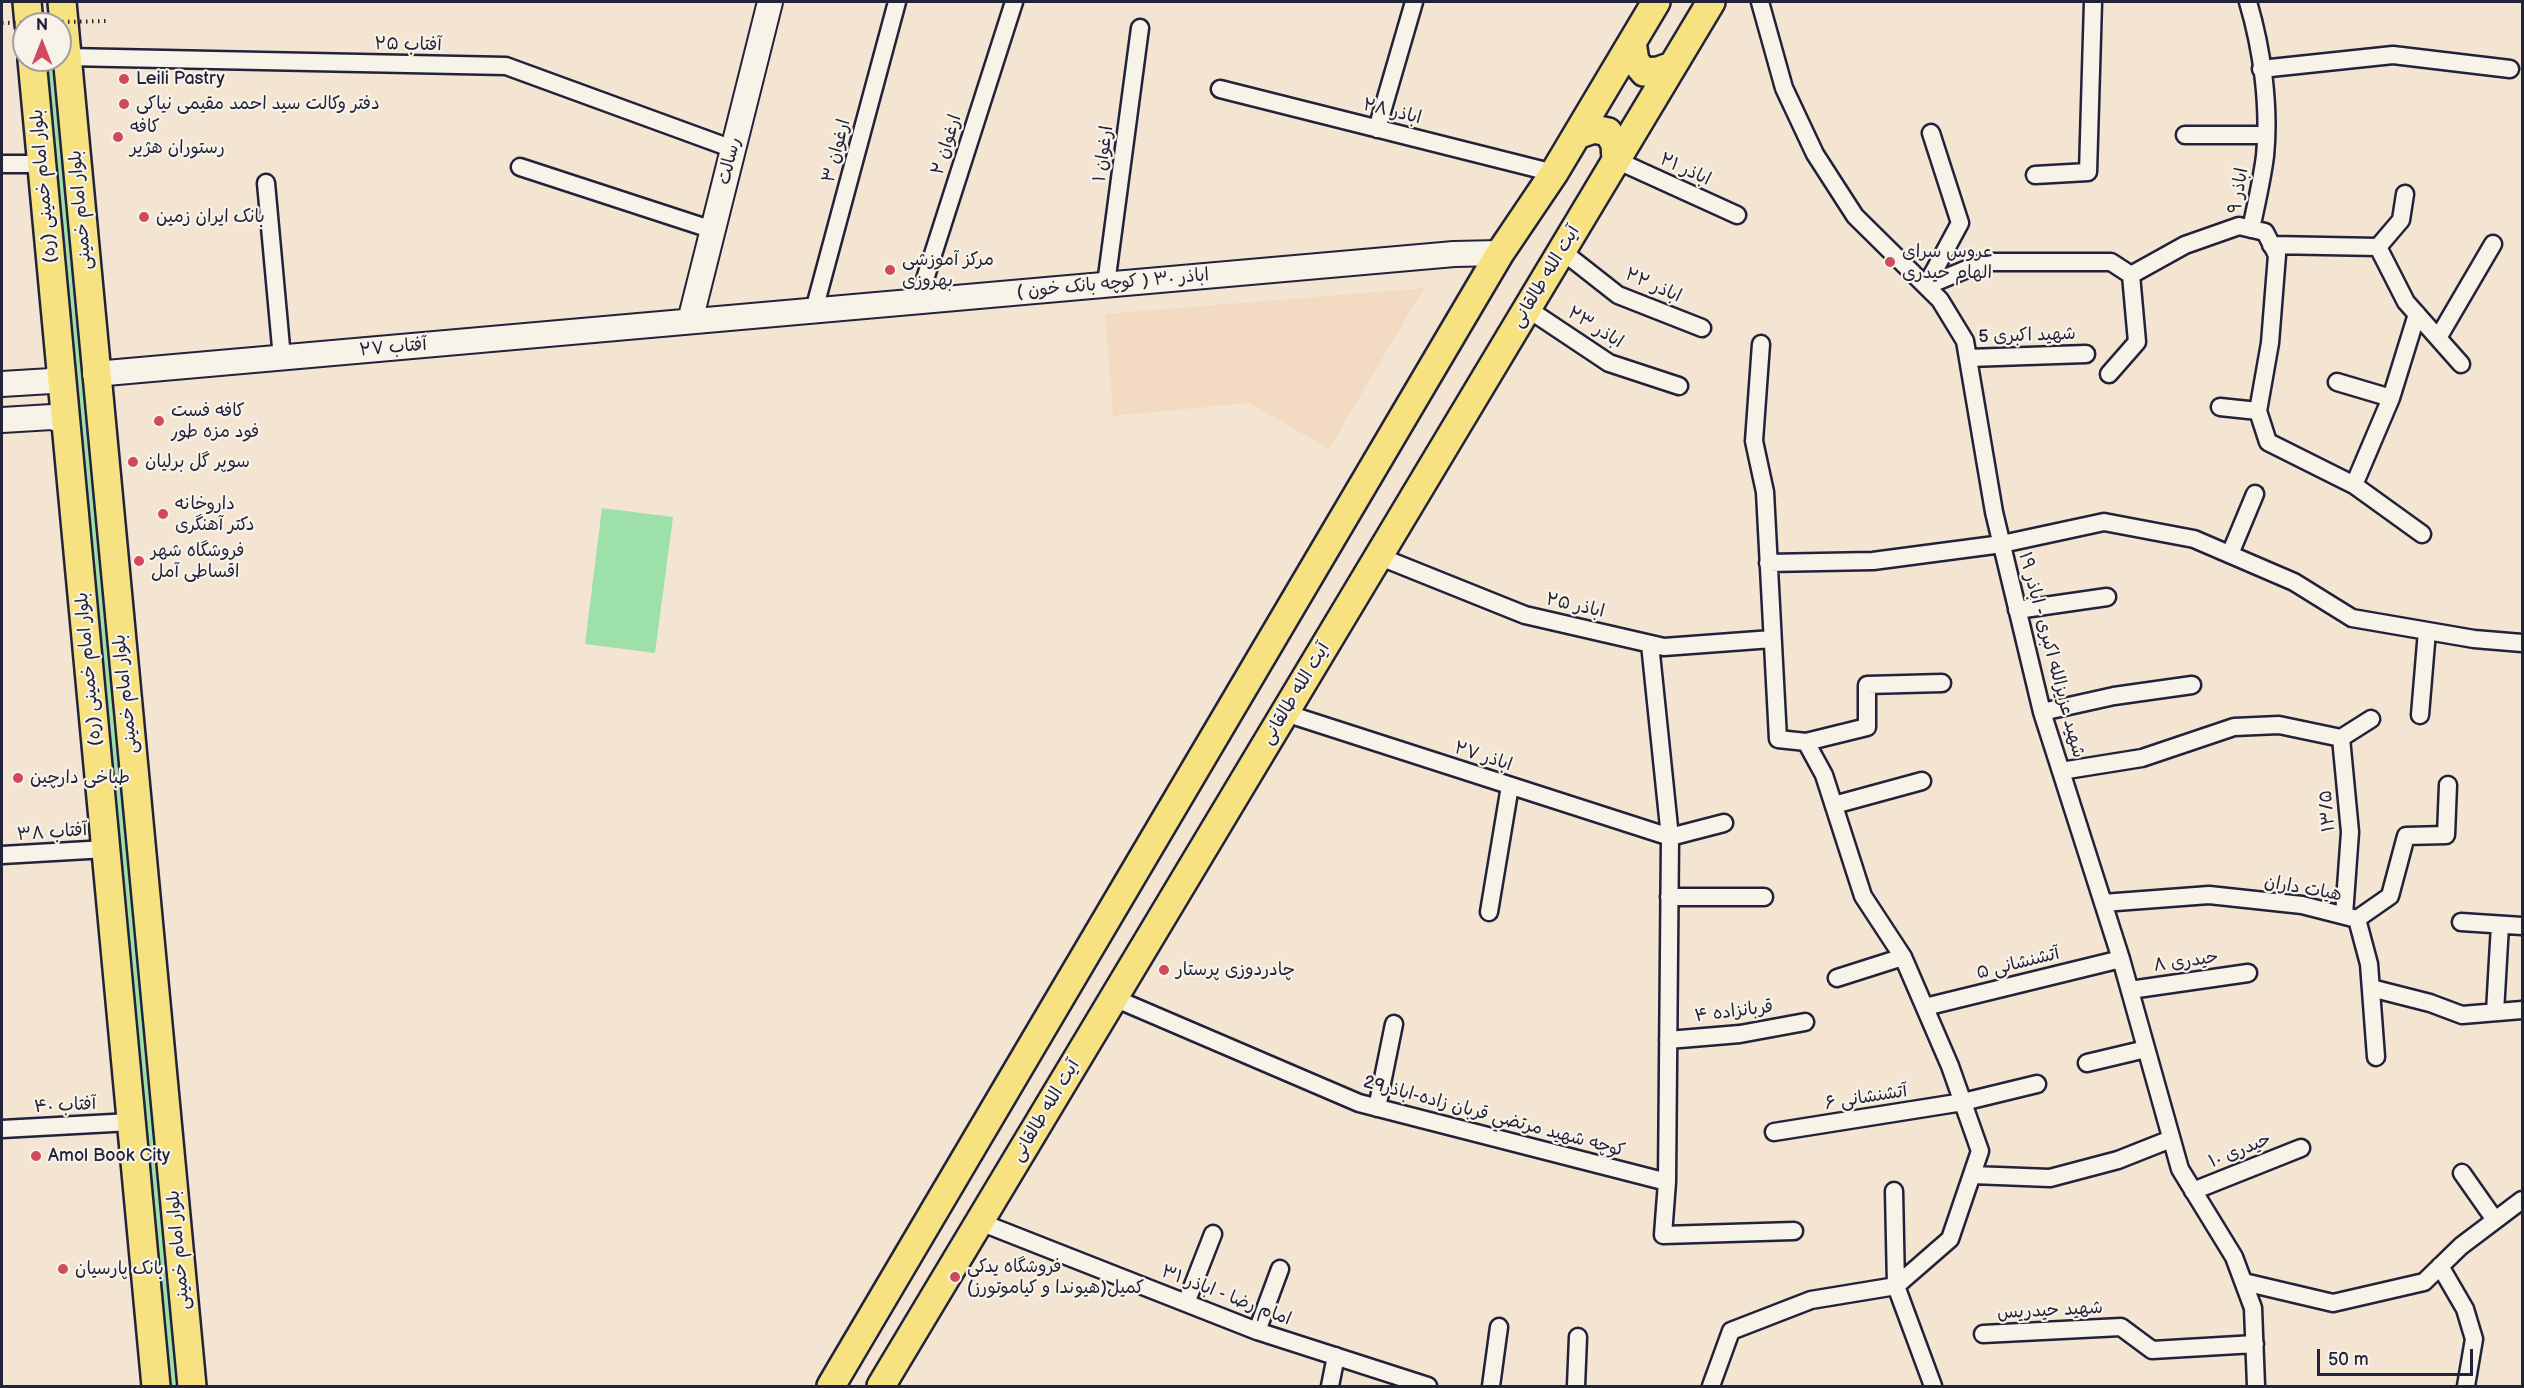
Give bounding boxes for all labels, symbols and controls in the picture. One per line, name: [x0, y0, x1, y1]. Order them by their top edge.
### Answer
north arrow: [12, 12, 72, 72]
text: N: [36, 16, 48, 35]
street label: آفتاب ۲۵: [374, 34, 442, 56]
place label: Leili Pastry: [136, 68, 225, 90]
marker: Leili Pastry: [117, 72, 131, 86]
place label: دفتر وکالت سید احمد مقیمی نیاکی: [136, 93, 380, 115]
street label: اباذر ۲۸: [1360, 94, 1424, 130]
marker: دفتر وکالت سید احمد مقیمی نیاکی: [117, 97, 131, 111]
street label: بلوار امام خمینی (ره): [27, 108, 61, 264]
street label: ارغوان ۲: [927, 112, 967, 178]
place label: کافه رستوران هژیر: [130, 116, 225, 158]
street label: ارغوان ۳: [818, 117, 856, 185]
street label: ارغوان ۱: [1089, 125, 1119, 183]
marker: کافه رستوران هژیر: [111, 130, 125, 144]
street label: رسالت: [714, 135, 746, 187]
street label: بلوار امام خمینی: [65, 149, 97, 271]
street label: اباذر ۲۱: [1656, 149, 1714, 191]
street label: اباذر ۹: [2224, 166, 2254, 216]
place label: بانک ایران زمین: [156, 206, 265, 228]
marker: بانک ایران زمین: [137, 210, 151, 224]
street label: آیت الله طالقانی: [1507, 222, 1585, 332]
place label: عروس سرای الهام حیدری: [1902, 241, 1993, 284]
place label: مرکز آموزشی بهروزی: [902, 249, 994, 292]
marker: عروس سرای الهام حیدری: [1883, 255, 1897, 269]
marker: مرکز آموزشی بهروزی: [883, 263, 897, 277]
street label: اباذر ۲۲: [1622, 264, 1684, 308]
street label: اباذر ۳۰ ( کوچه بانک خون ): [1016, 265, 1210, 303]
street label: اباذر ۲۳: [1563, 302, 1627, 354]
street label: شهید اکبری 5: [1978, 324, 2076, 348]
street label: آفتاب ۲۷: [358, 334, 428, 362]
place label: کافه فست فود مزه طور: [171, 400, 259, 442]
marker: کافه فست فود مزه طور: [152, 414, 166, 428]
place label: سوپر گل برلیان: [145, 451, 250, 473]
marker: سوپر گل برلیان: [126, 455, 140, 469]
place label: داروخانه دکتر آهنگری: [175, 493, 254, 536]
marker: داروخانه دکتر آهنگری: [156, 507, 170, 521]
place label: فروشگاه شهر اقساطی آمل: [151, 540, 244, 582]
street label: شهید عزیزالله اکبری - اباذر ۱۹: [2013, 550, 2089, 760]
marker: فروشگاه شهر اقساطی آمل: [132, 554, 146, 568]
street label: اباذر ۲۵: [1544, 589, 1606, 623]
street label: بلوار امام خمینی (ره): [72, 591, 106, 747]
street label: بلوار امام خمینی: [109, 633, 143, 755]
street label: آیت الله طالقانی: [1257, 639, 1335, 749]
street label: اباذر ۲۷: [1451, 737, 1515, 777]
place label: طباخی دارچین: [30, 767, 130, 789]
marker: طباخی دارچین: [11, 771, 25, 785]
street label: ۱۳/۵: [2315, 789, 2341, 833]
street label: آفتاب ۳۸: [16, 820, 88, 846]
street label: هیات داران: [2262, 872, 2344, 906]
street label: آتشنشانی ۵: [1974, 943, 2062, 985]
street label: حیدری ۸: [2152, 947, 2220, 977]
place label: چادردوزی پرستار: [1176, 959, 1295, 981]
marker: چادردوزی پرستار: [1157, 963, 1171, 977]
street label: قربانزاده ۴: [1693, 996, 1775, 1028]
street label: آیت الله طالقانی: [1007, 1056, 1085, 1166]
street label: كوچه شهيد مرتضي قربان زاده-اباذر29: [1361, 1072, 1627, 1162]
street label: آتشنشانی ۶: [1823, 1081, 1909, 1115]
street label: آفتاب ۴۰: [33, 1094, 97, 1118]
street label: حیدری ۱۰: [2206, 1129, 2274, 1173]
place label: Amol Book City: [48, 1145, 170, 1167]
marker: Amol Book City: [29, 1149, 43, 1163]
street label: بلوار امام خمینی: [163, 1189, 195, 1311]
place label: فروشگاه يدكي كميل(هیوندا و کیاموتورز): [967, 1256, 1144, 1298]
place label: بانک پارسیان: [75, 1258, 164, 1280]
street label: امام رضا - اباذر ۳۱: [1158, 1261, 1294, 1331]
marker: بانک پارسیان: [56, 1262, 70, 1276]
marker: فروشگاه يدكي كميل(هیوندا و کیاموتورز): [948, 1270, 962, 1284]
street label: شهید حیدریس: [1997, 1297, 2103, 1325]
scale bar: [2320, 1337, 2476, 1375]
text: 50 m: [2328, 1349, 2369, 1370]

